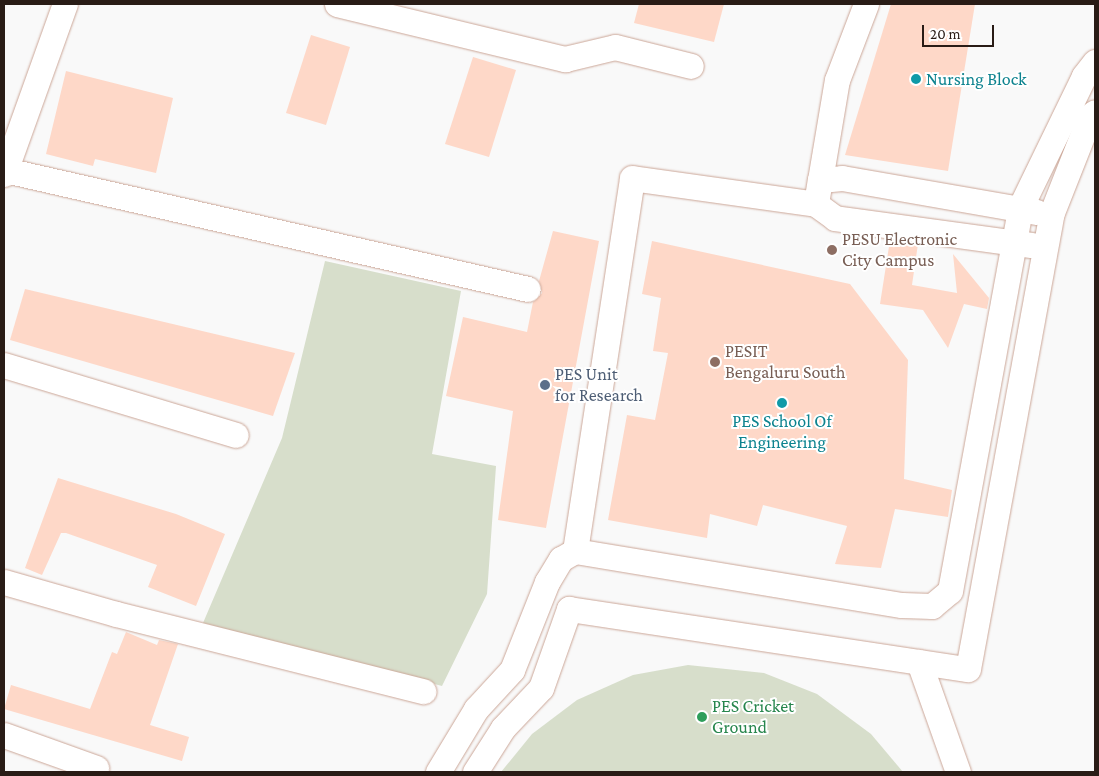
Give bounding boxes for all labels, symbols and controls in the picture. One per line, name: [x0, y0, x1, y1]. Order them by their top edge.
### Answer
scale bar: [924, 15, 996, 47]
text: 20 m: [930, 26, 961, 42]
place label: Nursing Block: [926, 68, 1027, 90]
marker: Nursing Block: [910, 73, 922, 85]
place label: PESU Electronic City Campus: [842, 229, 957, 272]
marker: PESU Electronic City Campus: [826, 244, 838, 256]
place label: PESIT Bengaluru South: [725, 341, 845, 384]
marker: PESIT Bengaluru South: [709, 356, 721, 368]
place label: PES Unit for Research: [555, 364, 643, 406]
marker: PES Unit for Research: [539, 379, 551, 391]
marker: PES School Of Engineering: [776, 397, 788, 409]
place label: PES School Of Engineering: [732, 411, 832, 454]
place label: PES Cricket Ground: [712, 696, 794, 739]
marker: PES Cricket Ground: [696, 711, 708, 723]

